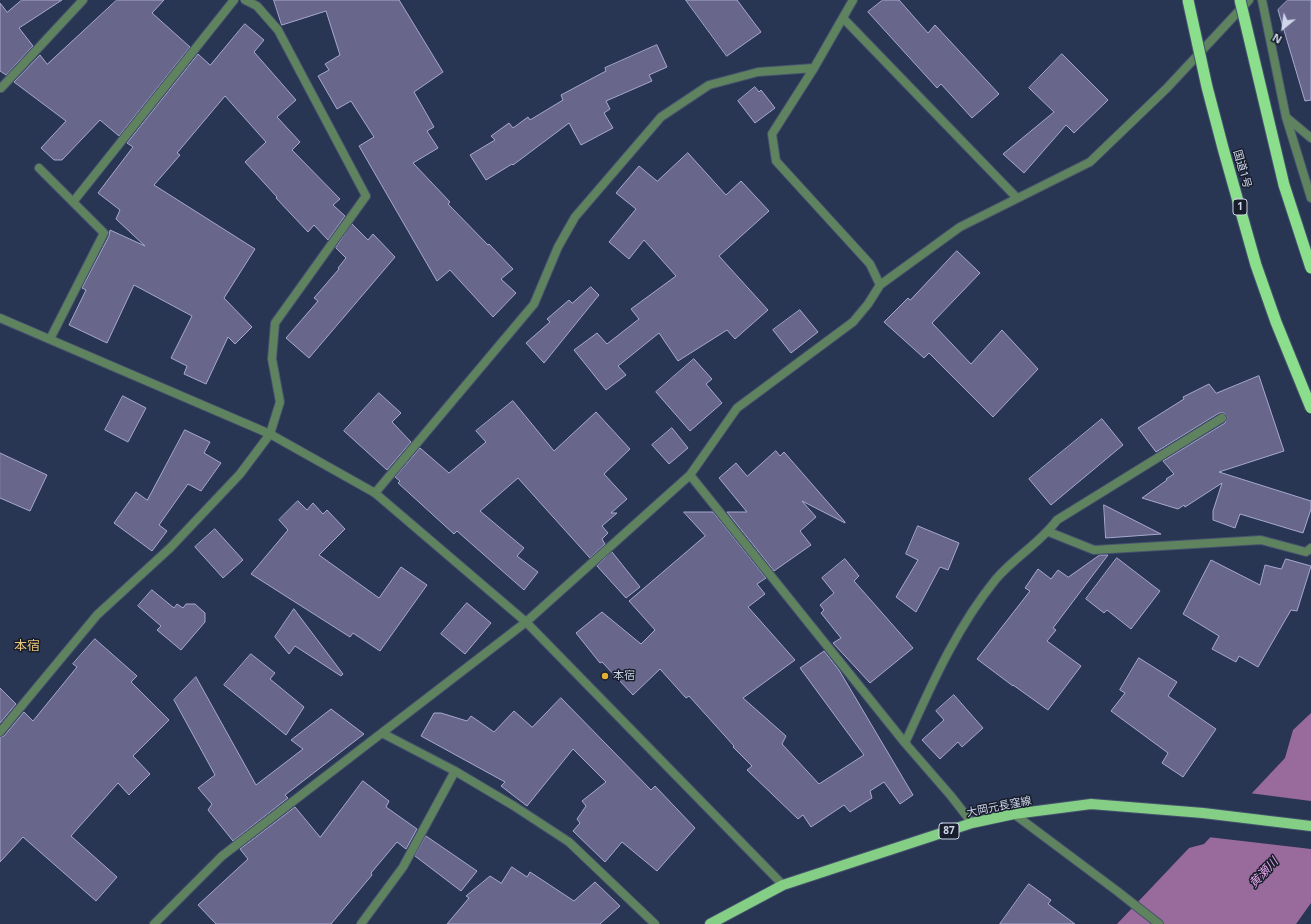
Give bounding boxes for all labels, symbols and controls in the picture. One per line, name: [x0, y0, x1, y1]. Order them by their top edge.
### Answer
north arrow: [1263, 8, 1303, 48]
text: N: [1269, 30, 1284, 48]
street label: 国道1号: [1230, 148, 1254, 190]
road number: 1: [1233, 199, 1247, 215]
district label: 本宿: [14, 638, 40, 654]
place label: 本宿: [613, 669, 635, 683]
marker: 本宿: [600, 671, 610, 681]
street label: 大岡元長窪線: [965, 794, 1033, 820]
road number: 87: [939, 823, 959, 839]
water label: 黄瀬川: [1246, 855, 1282, 891]

